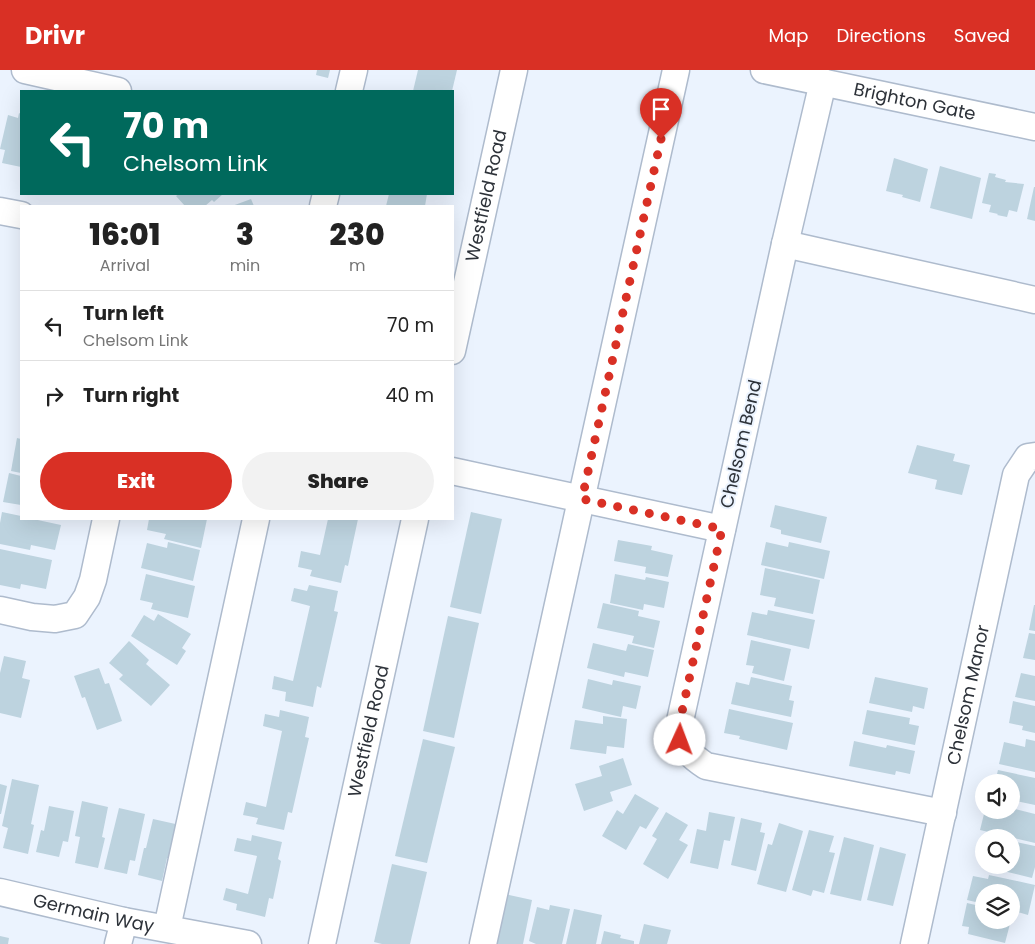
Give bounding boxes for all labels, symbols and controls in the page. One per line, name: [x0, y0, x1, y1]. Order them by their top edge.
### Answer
text: Drivr: [25, 19, 85, 52]
text: Map: [769, 23, 808, 48]
text: Directions: [836, 23, 926, 48]
text: Saved: [954, 23, 1010, 48]
street label: Brighton Gate: [851, 76, 978, 126]
pin: [640, 88, 682, 139]
icon: arrive: [647, 95, 675, 123]
text: 70 m: [123, 101, 209, 150]
icon: left: [40, 110, 105, 175]
street label: Westfield Road: [459, 127, 512, 264]
text: Chelsom Link: [123, 148, 268, 179]
text: 16:01: [89, 213, 160, 256]
text: 3: [236, 213, 254, 256]
text: 230: [330, 213, 385, 256]
text: Arrival: [100, 254, 150, 277]
text: min: [230, 254, 260, 277]
text: m: [349, 254, 365, 277]
text: Turn left: [83, 300, 164, 327]
icon: left: [40, 312, 68, 340]
text: 70 m: [387, 312, 434, 339]
text: Chelsom Link: [83, 329, 188, 352]
street label: Chelsom Bend: [714, 377, 767, 511]
icon: right: [40, 382, 68, 410]
text: Turn right: [83, 382, 179, 409]
text: 40 m: [385, 382, 434, 409]
button: Exit: [40, 452, 232, 510]
button: Share: [242, 452, 434, 510]
street label: Chelsom Manor: [940, 622, 995, 767]
street label: Westfield Road: [342, 663, 395, 799]
position arrow: [653, 713, 705, 765]
map controls: [975, 774, 1020, 929]
button: sound: [975, 774, 1020, 819]
button: search: [975, 829, 1020, 874]
button: layers: [975, 884, 1020, 929]
street label: Germain Way: [31, 887, 156, 938]

